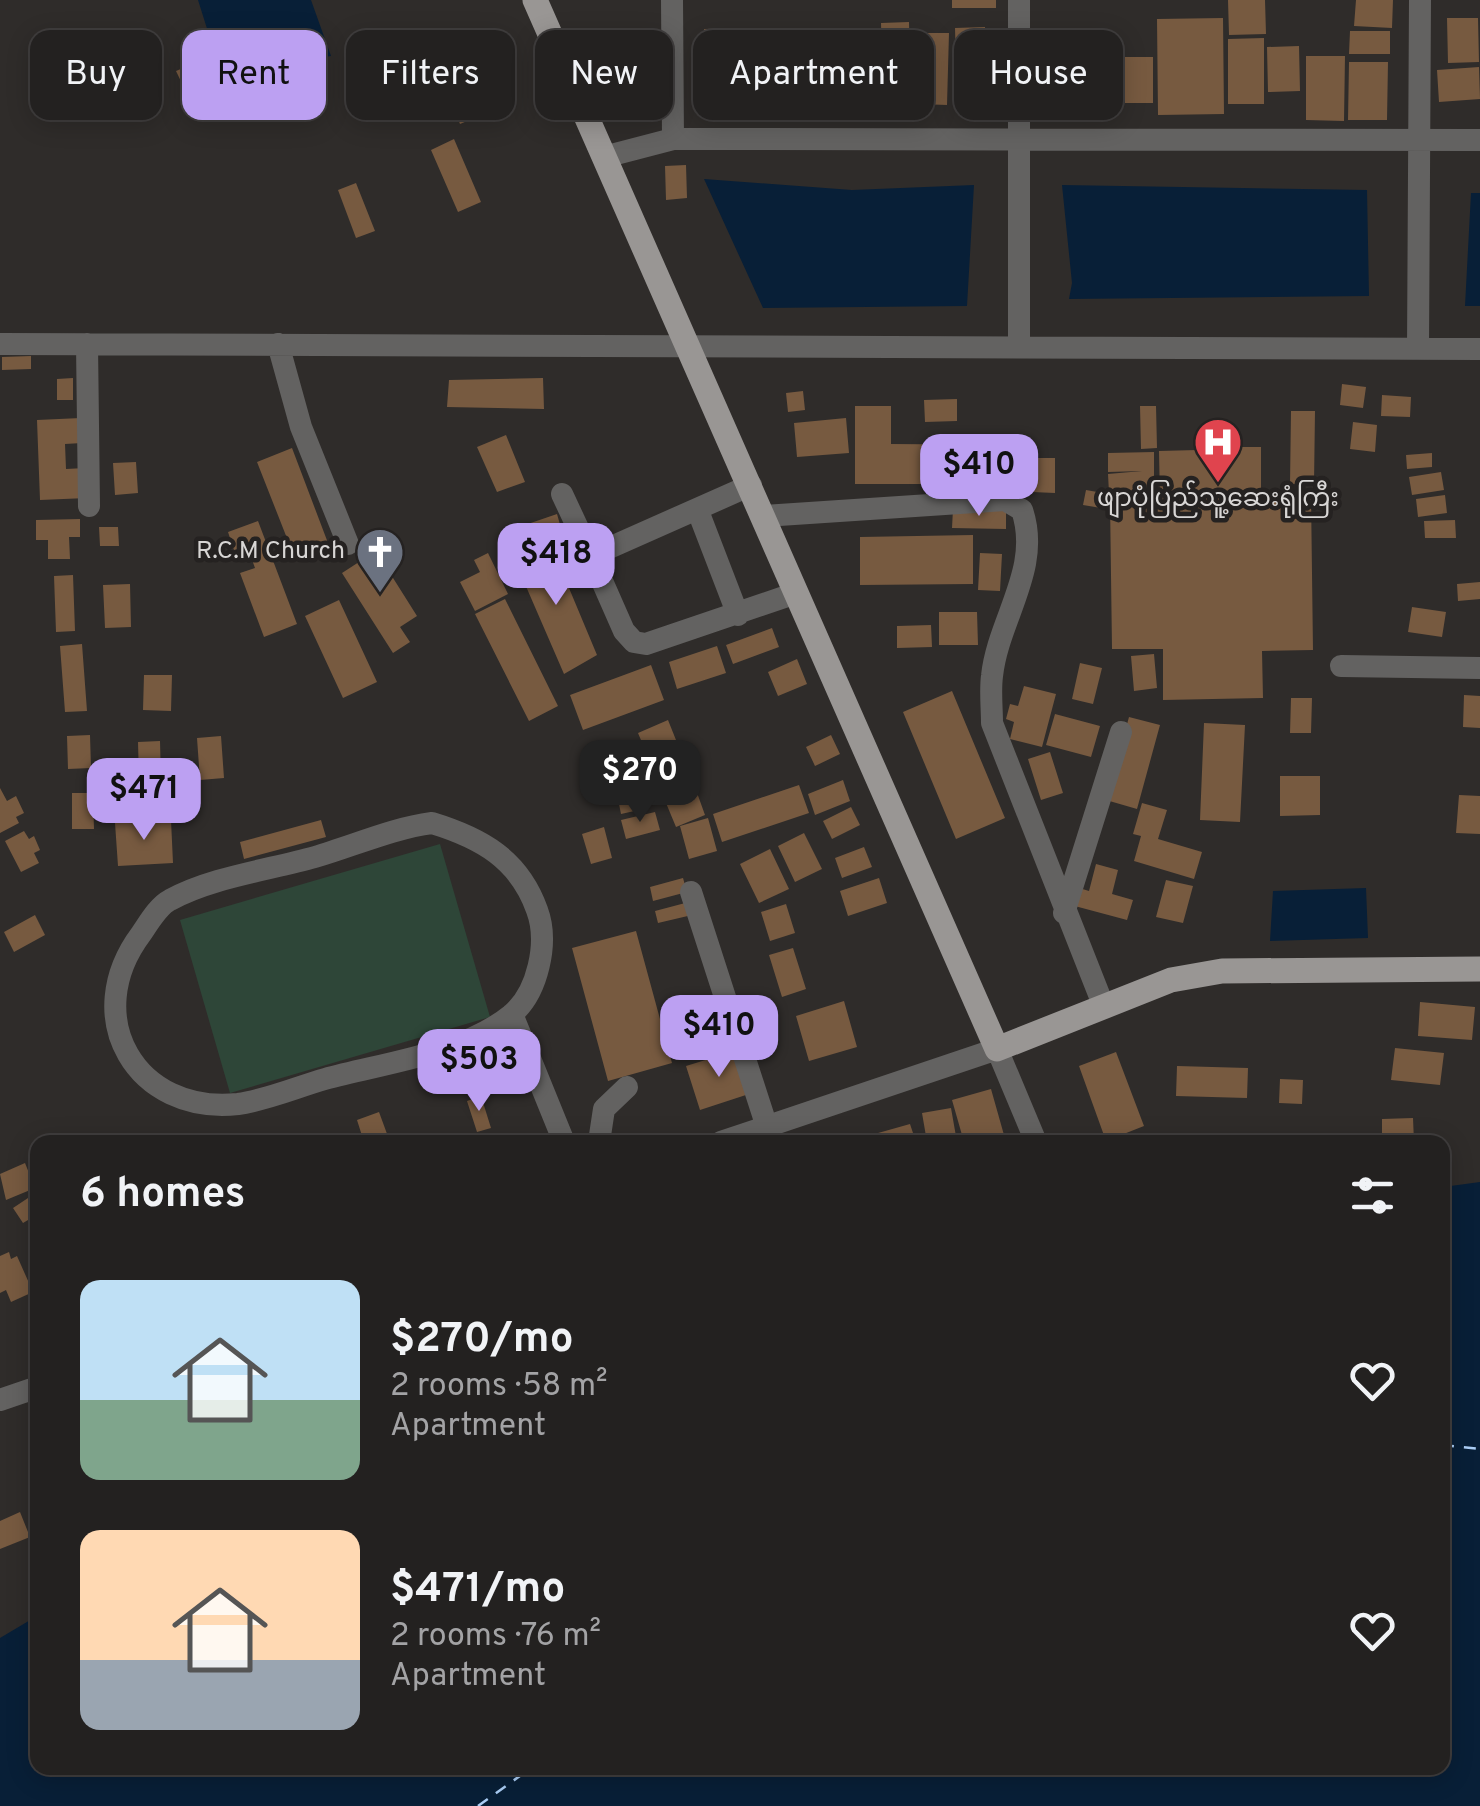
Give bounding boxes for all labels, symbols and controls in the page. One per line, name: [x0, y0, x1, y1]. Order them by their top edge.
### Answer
chip: Buy: [30, 30, 162, 120]
chip: Rent: [182, 30, 326, 120]
chip: Filters: [346, 30, 515, 120]
chip: New: [535, 30, 673, 120]
chip: Apartment: [693, 30, 934, 120]
chip: House: [954, 30, 1123, 120]
hospital icon: ဖျာပုံပြည်သူ့ဆေးရုံကြီး: [1192, 416, 1244, 484]
pin: $410: [920, 434, 1038, 519]
text: $410: [942, 446, 1016, 486]
place label: ဖျာပုံပြည်သူ့ဆေးရုံကြီး: [1097, 480, 1339, 518]
pin: $418: [497, 523, 615, 608]
church icon: R.C.M Church: [354, 526, 406, 594]
text: $418: [520, 535, 592, 575]
place label: R.C.M Church: [196, 536, 345, 568]
pin: $270: [581, 740, 699, 825]
text: $270: [602, 752, 678, 792]
pin: $471: [85, 758, 203, 843]
text: $471: [109, 770, 179, 810]
pin: $410: [660, 995, 778, 1080]
text: $410: [682, 1007, 756, 1047]
pin: $503: [420, 1029, 538, 1114]
text: $503: [439, 1041, 519, 1081]
icon: filters: [1345, 1168, 1400, 1223]
text: 6 homes: [80, 1169, 245, 1222]
text: $270/mo: [390, 1314, 574, 1367]
icon: home: [160, 1320, 280, 1440]
icon: heart: [1345, 1353, 1400, 1408]
text: 2 rooms · 58 m²: [390, 1367, 608, 1407]
text: Apartment: [390, 1407, 546, 1447]
text: $471/mo: [390, 1564, 565, 1617]
icon: home: [160, 1570, 280, 1690]
icon: heart: [1345, 1603, 1400, 1658]
text: 2 rooms · 76 m²: [390, 1617, 601, 1657]
text: Apartment: [390, 1657, 546, 1697]

